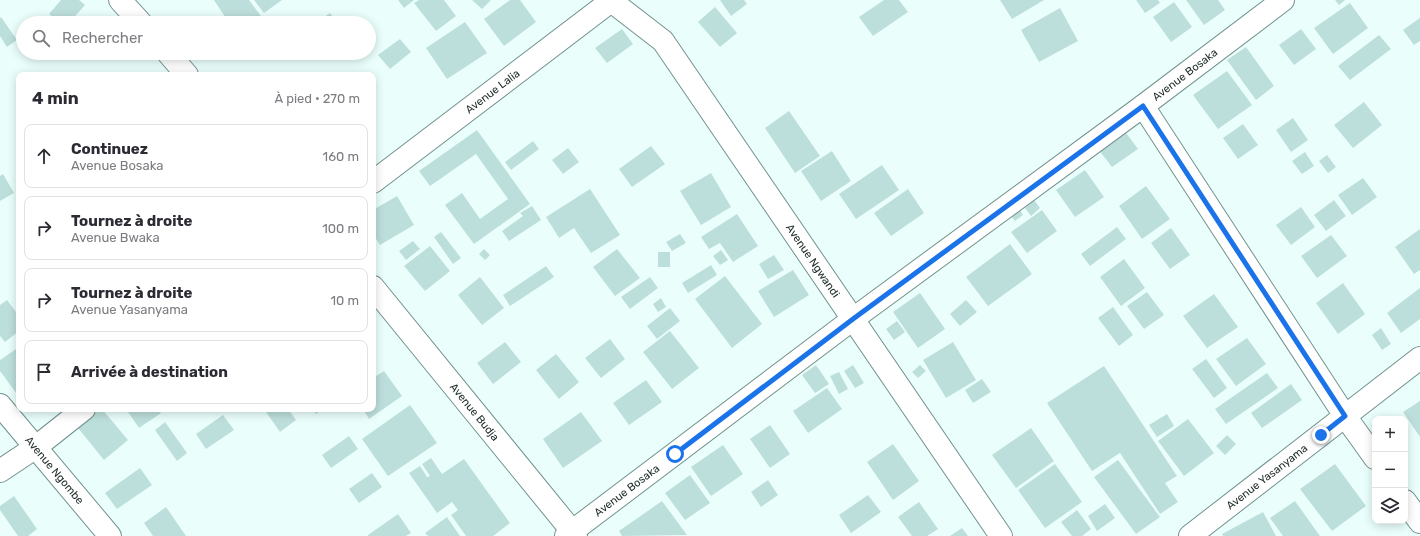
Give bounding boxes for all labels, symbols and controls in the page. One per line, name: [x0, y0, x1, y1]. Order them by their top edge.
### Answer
search box: [16, 16, 376, 60]
icon: search: [30, 27, 52, 49]
text: Rechercher: [62, 29, 143, 47]
street label: Avenue Bosaka: [1150, 46, 1220, 104]
street label: Avenue Lalia: [463, 67, 522, 116]
text: 4 min: [32, 88, 79, 108]
text: À pied · 270 m: [275, 91, 360, 106]
text: Continuez: [71, 140, 148, 158]
icon: ahead: [33, 145, 55, 167]
text: 160 m: [323, 149, 359, 164]
text: Avenue Bosaka: [71, 158, 163, 173]
text: Tournez à droite: [71, 212, 192, 230]
icon: right: [33, 217, 55, 239]
text: 100 m: [322, 221, 359, 236]
street label: Avenue Ngwandi: [783, 222, 842, 300]
text: Avenue Bwaka: [71, 230, 160, 245]
text: Tournez à droite: [71, 284, 192, 302]
icon: right: [33, 289, 55, 311]
text: 10 m: [330, 293, 359, 308]
text: Avenue Yasanyama: [71, 302, 188, 317]
icon: arrive: [33, 361, 55, 383]
text: Arrivée à destination: [71, 363, 228, 381]
street label: Avenue Budja: [447, 381, 502, 444]
map controls: [1372, 416, 1408, 524]
button: +: [1372, 416, 1408, 452]
route end: [1312, 426, 1330, 444]
street label: Avenue Ngombe: [22, 434, 86, 507]
street label: Avenue Yasanyama: [1224, 442, 1310, 512]
route start: [666, 445, 684, 463]
button: −: [1372, 452, 1408, 488]
street label: Avenue Bosaka: [592, 462, 662, 519]
button: layers: [1372, 488, 1408, 524]

